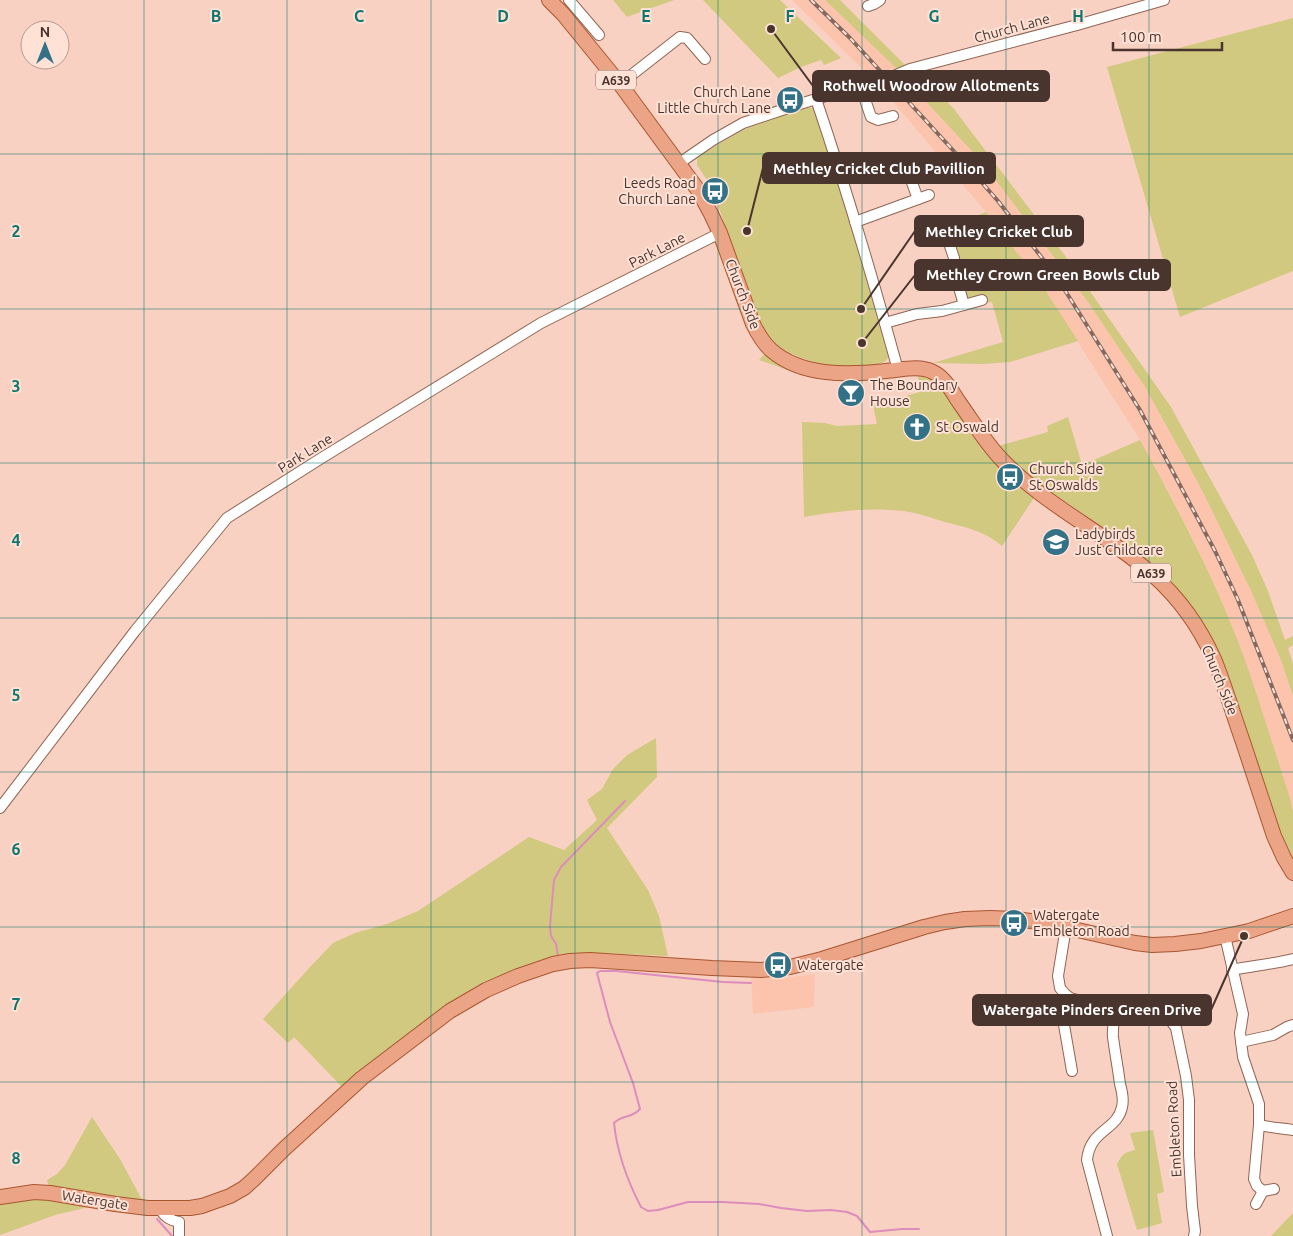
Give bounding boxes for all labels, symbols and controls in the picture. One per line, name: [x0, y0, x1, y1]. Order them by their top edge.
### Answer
text: B: [211, 7, 221, 25]
text: C: [354, 7, 364, 25]
text: D: [497, 7, 509, 25]
text: E: [641, 7, 651, 25]
text: F: [786, 7, 795, 25]
text: G: [928, 7, 940, 25]
text: H: [1072, 7, 1084, 25]
street label: Church Lane: [972, 10, 1052, 46]
north arrow: [20, 20, 70, 70]
scale bar: [1113, 20, 1222, 52]
text: N: [40, 24, 50, 40]
text: 100 m: [1120, 28, 1162, 45]
road number: A639: [596, 70, 636, 90]
callout: Rothwell Woodrow Allotments: [813, 71, 1049, 101]
text: Rothwell Woodrow Allotments: [823, 77, 1039, 94]
place label: Church Lane Little Church Lane: [657, 84, 771, 116]
bus stop icon: Church Lane Little Church Lane: [775, 85, 805, 115]
callout: Methley Cricket Club Pavillion: [763, 153, 995, 183]
text: Methley Cricket Club Pavillion: [773, 160, 985, 177]
place label: Leeds Road Church Lane: [618, 175, 696, 207]
bus stop icon: Leeds Road Church Lane: [700, 176, 730, 206]
callout: Methley Cricket Club: [915, 216, 1083, 246]
text: 2: [11, 222, 21, 240]
text: Methley Cricket Club: [925, 223, 1073, 240]
street label: Park Lane: [626, 229, 688, 271]
street label: Church Side: [722, 256, 764, 332]
callout: Methley Crown Green Bowls Club: [915, 260, 1170, 290]
text: Methley Crown Green Bowls Club: [926, 266, 1160, 283]
text: 3: [11, 377, 21, 395]
place label: The Boundary House: [870, 377, 958, 409]
bar icon: The Boundary House: [836, 378, 866, 408]
church icon: St Oswald: [902, 412, 932, 442]
place label: St Oswald: [936, 419, 999, 435]
street label: Park Lane: [275, 430, 335, 476]
place label: Church Side St Oswalds: [1029, 461, 1103, 493]
bus stop icon: Church Side St Oswalds: [995, 462, 1025, 492]
place label: Ladybirds Just Childcare: [1075, 526, 1163, 558]
school or university icon: Ladybirds Just Childcare: [1041, 527, 1071, 557]
text: 4: [11, 531, 21, 549]
road number: A639: [1131, 564, 1171, 582]
street label: Church Side: [1199, 643, 1241, 717]
text: 5: [11, 686, 21, 704]
text: 6: [11, 840, 21, 858]
place label: Watergate Embleton Road: [1033, 907, 1130, 939]
bus stop icon: Watergate Embleton Road: [999, 908, 1029, 938]
bus stop icon: Watergate: [763, 950, 793, 980]
place label: Watergate: [797, 957, 864, 973]
text: 7: [11, 995, 21, 1013]
callout: Watergate Pinders Green Drive: [973, 995, 1211, 1025]
text: Watergate Pinders Green Drive: [983, 1001, 1201, 1018]
street label: Embleton Road: [1163, 1080, 1185, 1178]
text: 8: [11, 1149, 21, 1167]
street label: Watergate: [61, 1187, 129, 1213]

